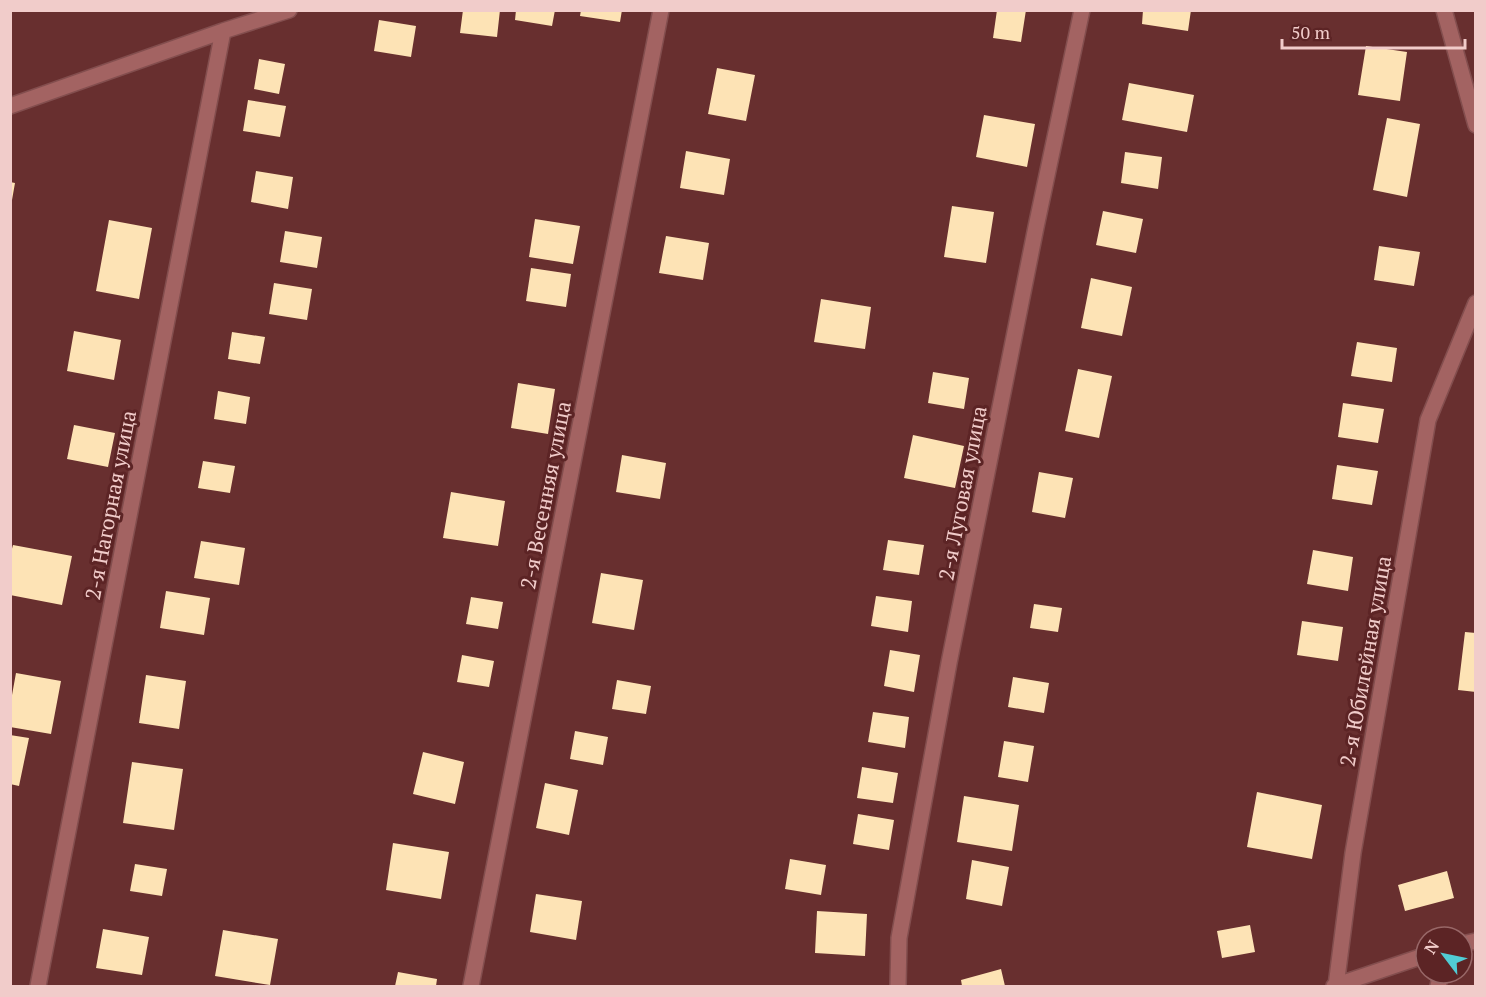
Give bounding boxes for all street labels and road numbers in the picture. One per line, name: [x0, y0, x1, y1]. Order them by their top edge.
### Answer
street label: 2-я Весенняя улица: [513, 398, 577, 591]
street label: 2-я Луговая улица: [931, 403, 993, 583]
street label: 2-я Нагорная улица: [78, 408, 142, 602]
street label: 2-я Юбилейная улица: [1333, 553, 1397, 768]

